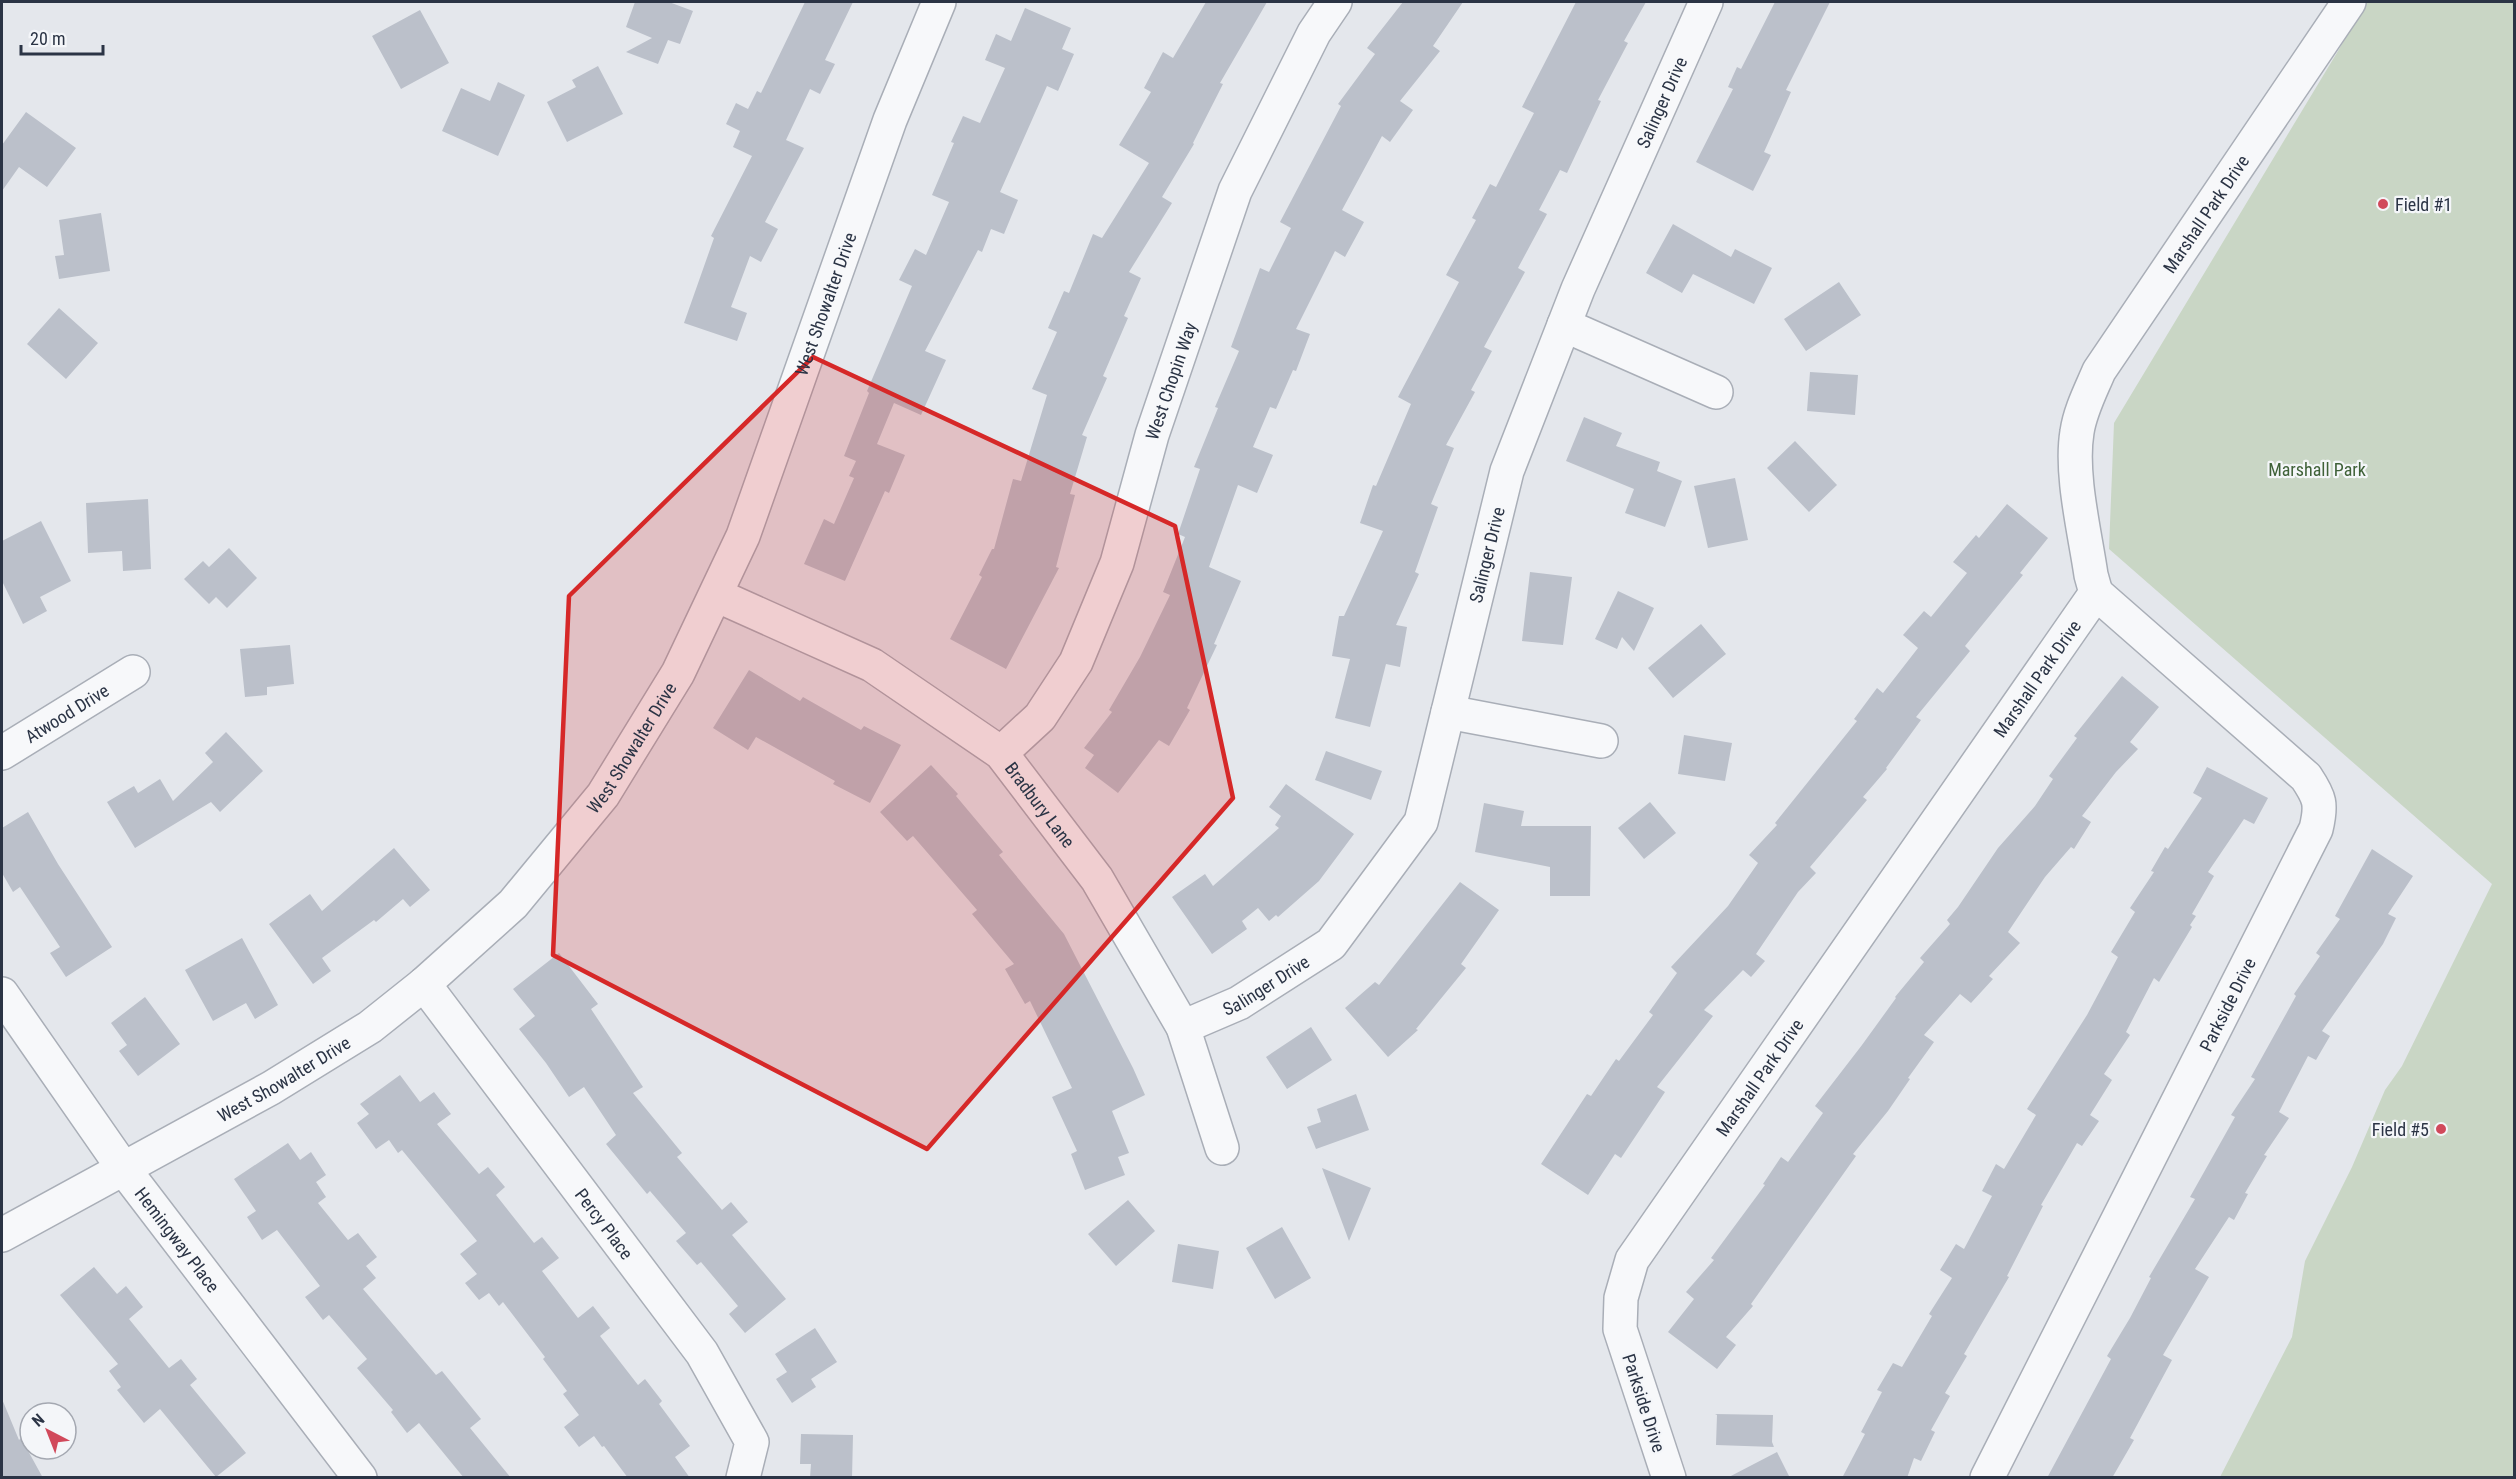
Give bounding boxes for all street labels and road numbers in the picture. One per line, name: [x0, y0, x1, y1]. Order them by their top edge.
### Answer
street label: Salinger Drive: [1632, 53, 1691, 151]
street label: Marshall Park Drive: [2158, 151, 2253, 277]
street label: West Showalter Drive: [790, 229, 860, 378]
street label: West Chopin Way: [1141, 319, 1200, 442]
street label: Salinger Drive: [1465, 505, 1508, 605]
street label: Marshall Park Drive: [1989, 616, 2085, 741]
street label: West Showalter Drive: [582, 678, 680, 817]
street label: Atwood Drive: [21, 679, 112, 747]
street label: Bradbury Lane: [1001, 758, 1079, 851]
street label: Salinger Drive: [1219, 950, 1313, 1019]
street label: Parkside Drive: [2195, 954, 2260, 1055]
street label: Marshall Park Drive: [1711, 1015, 1807, 1140]
street label: West Showalter Drive: [214, 1031, 354, 1126]
street label: Hemingway Place: [131, 1183, 224, 1296]
street label: Percy Place: [571, 1184, 638, 1263]
street label: Parkside Drive: [1618, 1351, 1670, 1455]

